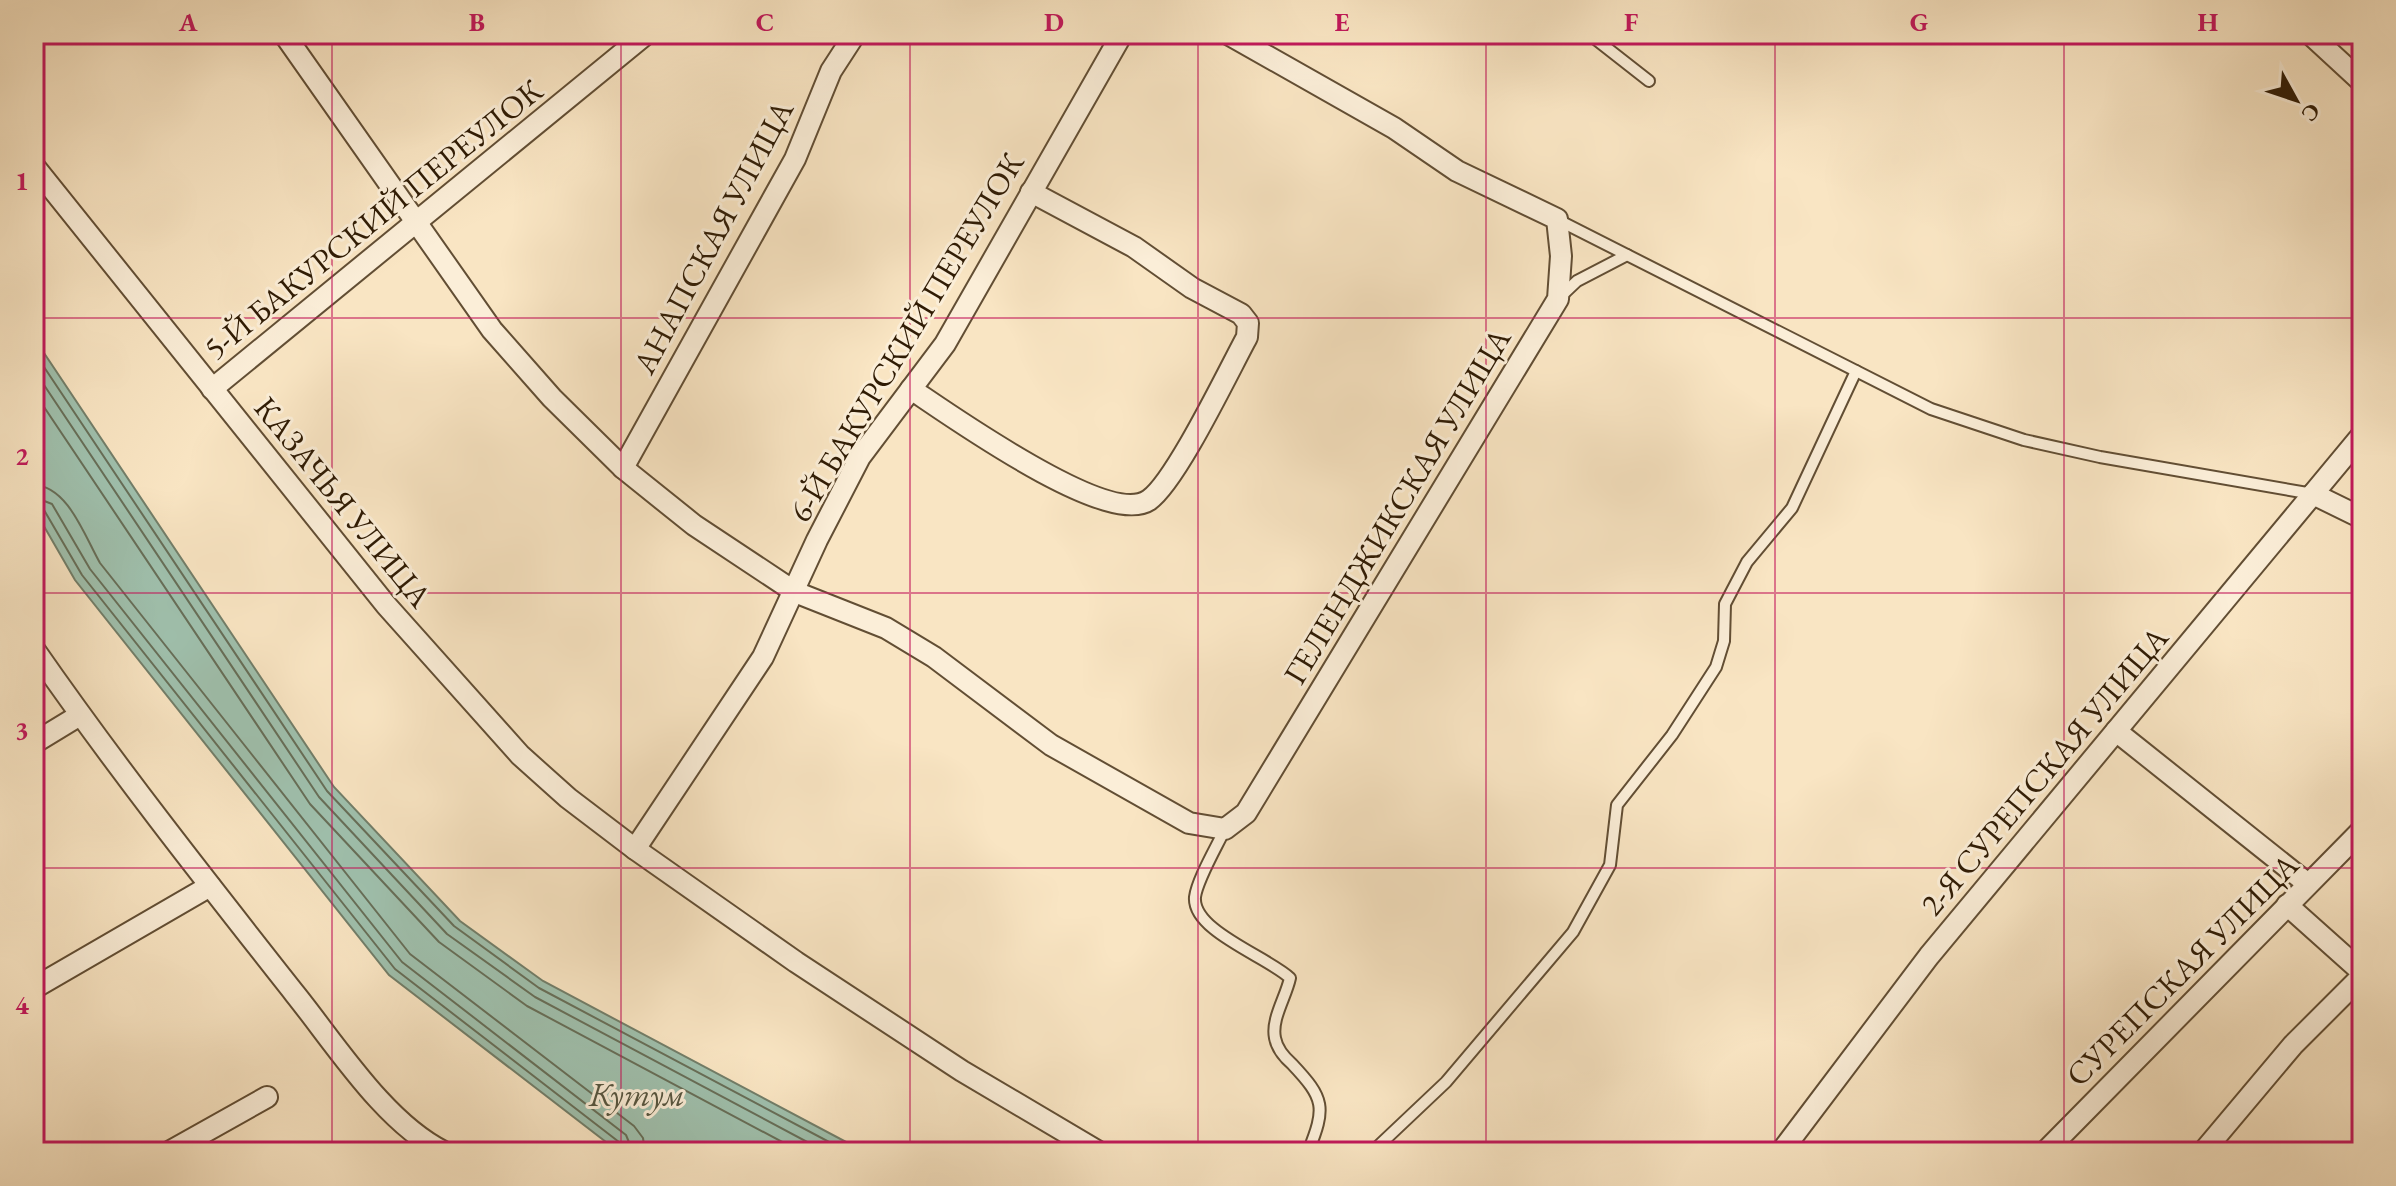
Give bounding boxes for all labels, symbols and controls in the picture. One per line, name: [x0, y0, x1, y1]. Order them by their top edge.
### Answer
text: A: [178, 5, 198, 39]
text: B: [469, 5, 485, 39]
text: C: [756, 5, 774, 39]
text: D: [1044, 5, 1064, 39]
text: E: [1335, 5, 1350, 39]
text: F: [1624, 5, 1638, 39]
text: G: [1910, 5, 1929, 39]
text: H: [2198, 5, 2219, 39]
north arrow: [2256, 60, 2336, 140]
street label: 5-Й БАКУРСКИЙ ПЕРЕУЛОК: [195, 69, 552, 369]
street label: АНАПСКАЯ УЛИЦА: [623, 92, 803, 382]
text: С: [2295, 97, 2327, 128]
street label: 6-Й БАКУРСКИЙ ПЕРЕУЛОК: [779, 144, 1034, 529]
text: 1: [15, 164, 29, 198]
street label: ГЕЛЕНДЖИКСКАЯ УЛИЦА: [1274, 320, 1521, 692]
street label: КАЗАЧЬЯ УЛИЦА: [245, 388, 442, 617]
text: 2: [15, 439, 29, 473]
street label: 2-Я СУРЕПСКАЯ УЛИЦА: [1911, 617, 2178, 924]
text: 3: [15, 713, 29, 747]
street label: СУРЕПСКАЯ УЛИЦА: [2057, 844, 2308, 1095]
text: 4: [15, 988, 29, 1022]
water label: Кутум: [588, 1072, 685, 1116]

